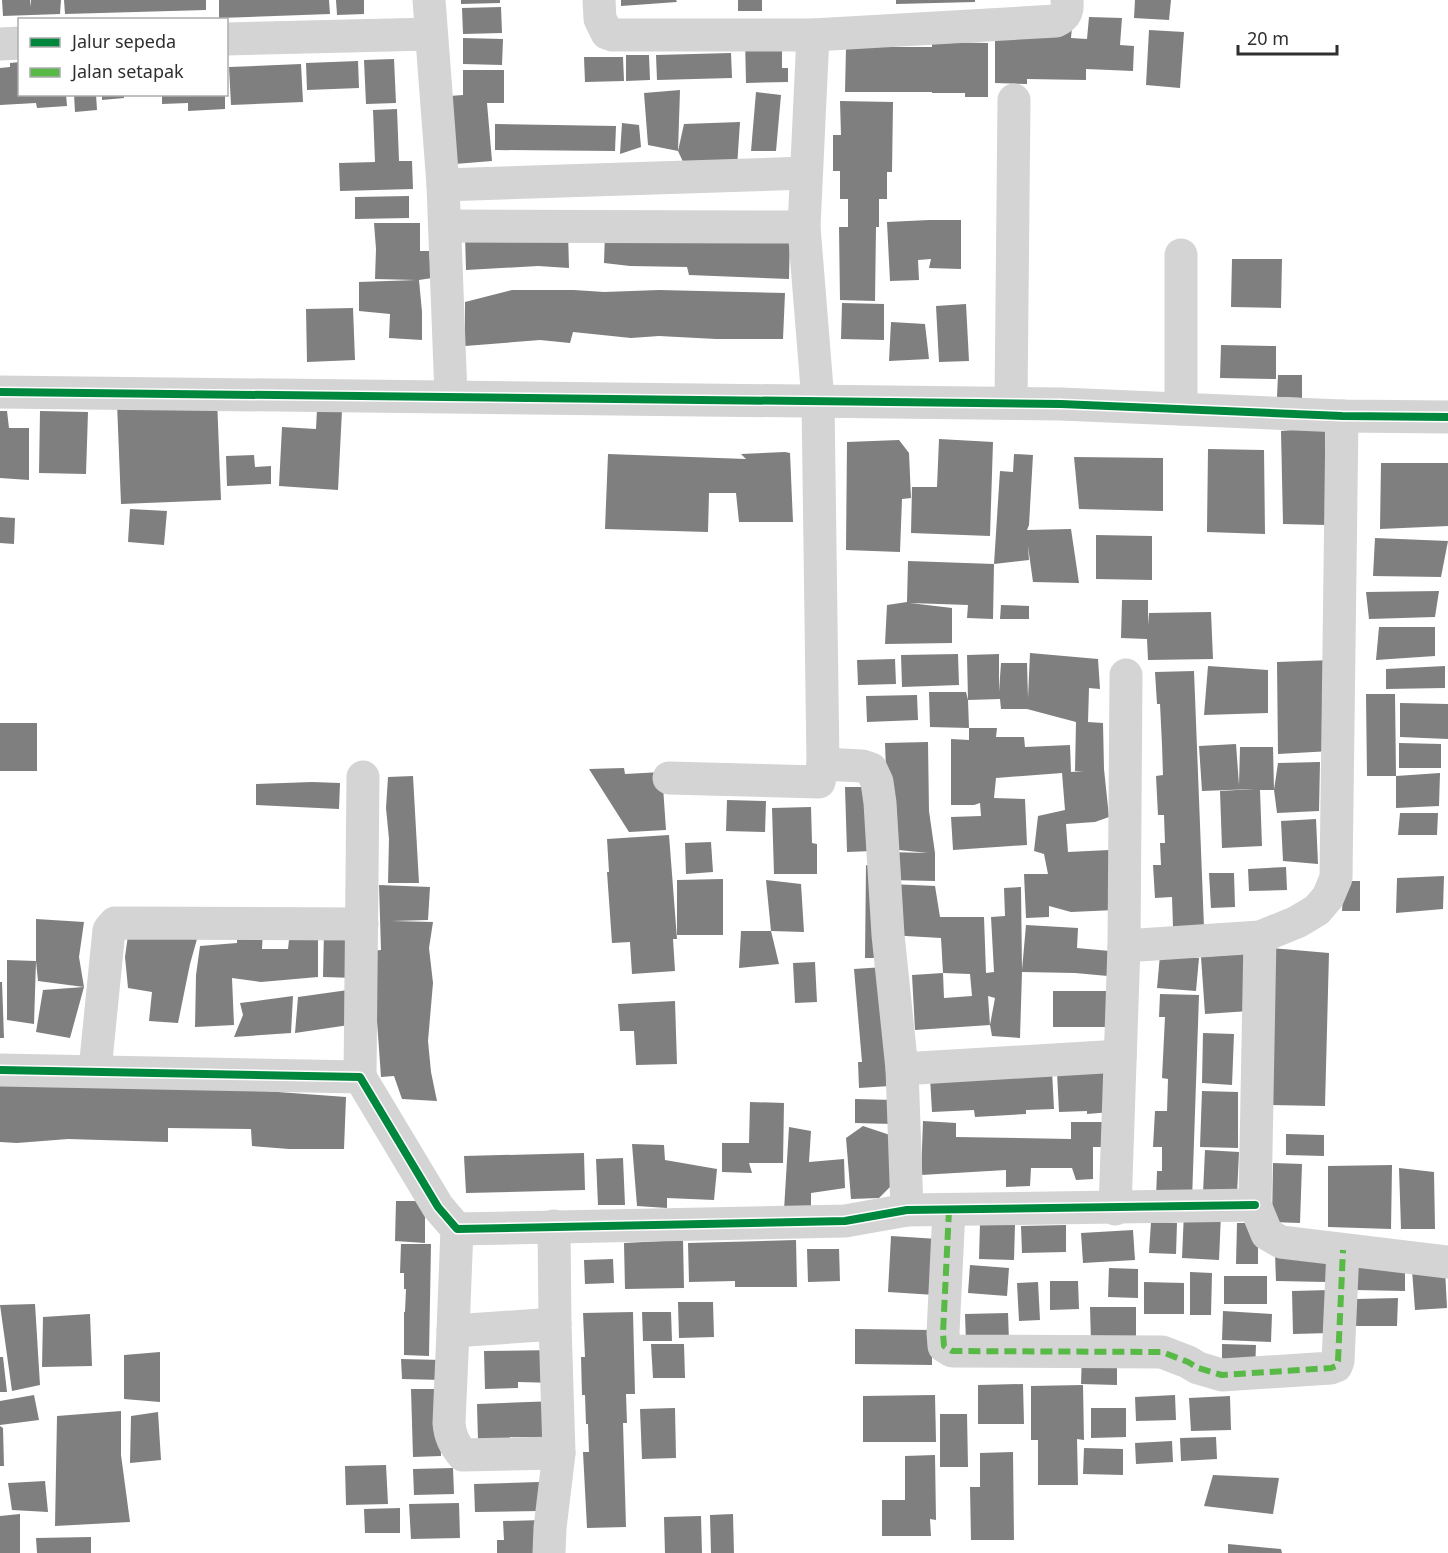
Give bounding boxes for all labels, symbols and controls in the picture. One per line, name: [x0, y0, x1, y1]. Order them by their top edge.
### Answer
legend: [18, 18, 228, 96]
scale bar: [1238, 18, 1337, 56]
text: 20 m: [1247, 26, 1289, 50]
text: Jalur sepeda: [70, 29, 176, 53]
text: Jalan setapak: [70, 59, 184, 83]

